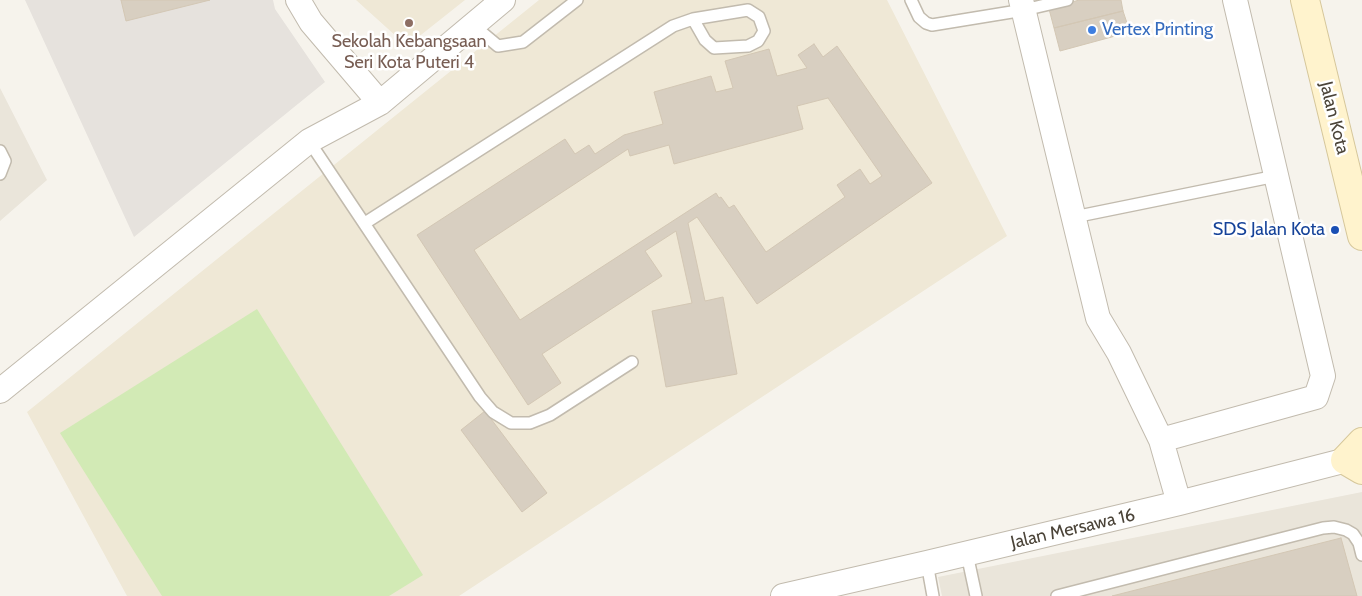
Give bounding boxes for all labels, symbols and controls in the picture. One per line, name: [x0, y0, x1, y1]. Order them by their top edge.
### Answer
marker: Sekolah Kebangsaan Seri Kota Puteri 4: [403, 17, 415, 29]
place label: Vertex Printing: [1102, 19, 1213, 41]
marker: Vertex Printing: [1086, 24, 1098, 36]
place label: Sekolah Kebangsaan Seri Kota Puteri 4: [331, 31, 487, 74]
street label: Jalan Kota: [1315, 79, 1353, 157]
place label: SDS Jalan Kota: [1213, 219, 1325, 241]
marker: SDS Jalan Kota: [1329, 224, 1341, 236]
street label: Jalan Mersawa 16: [1009, 504, 1137, 554]

